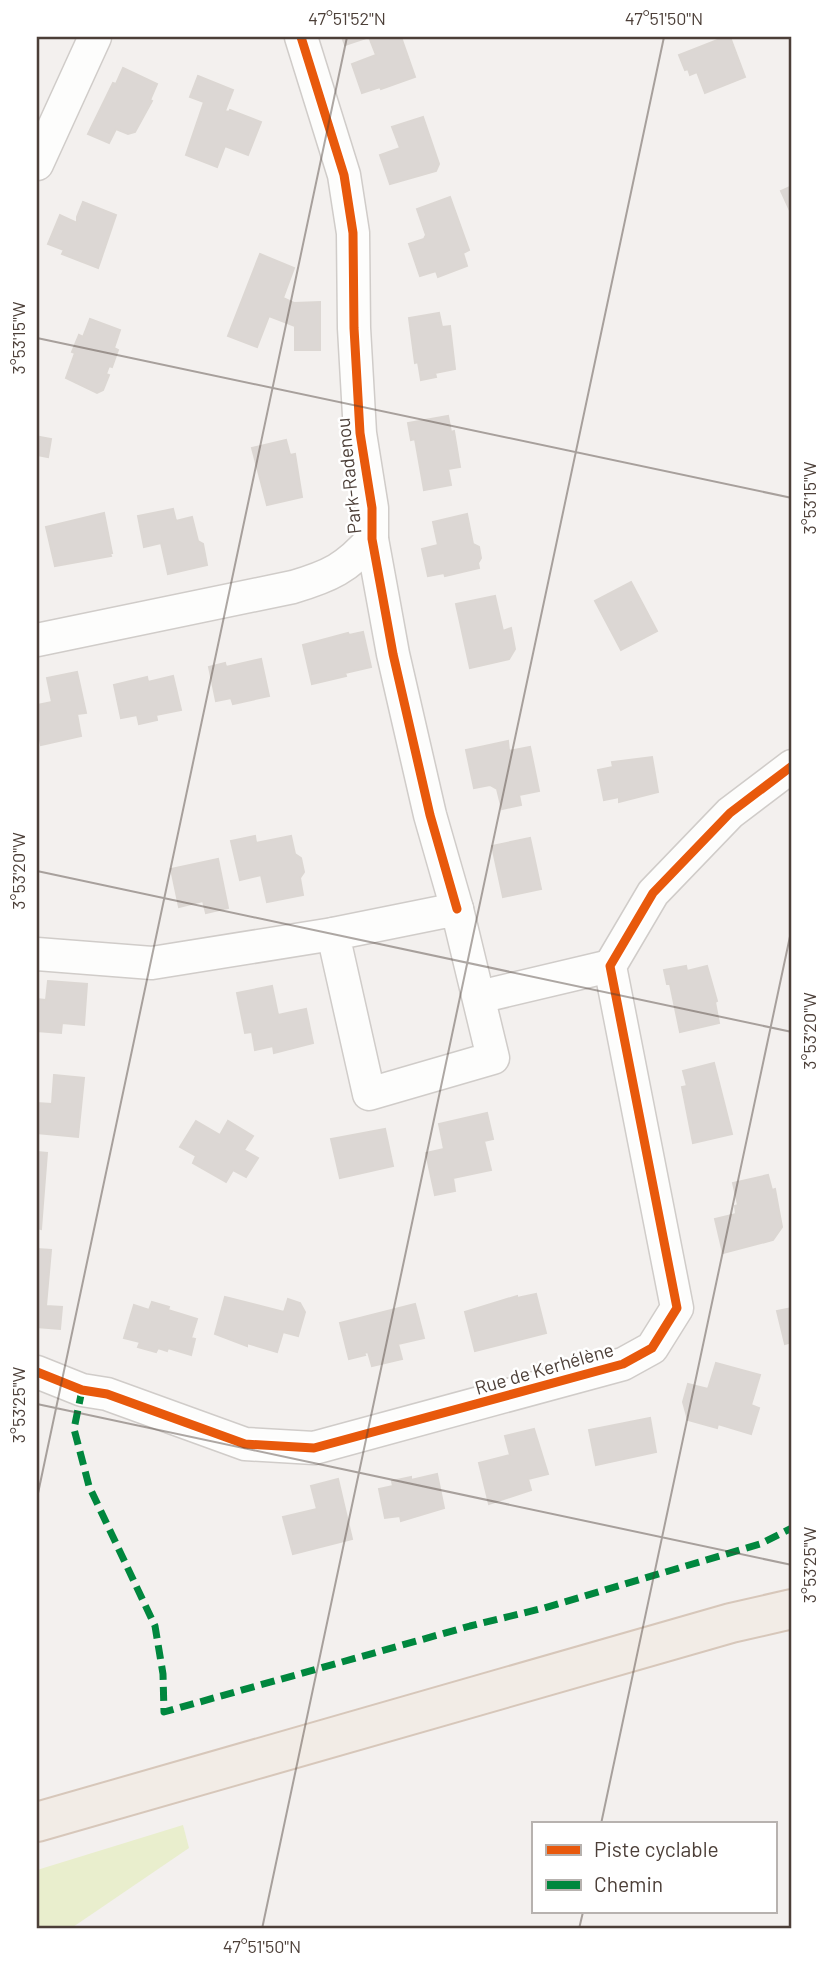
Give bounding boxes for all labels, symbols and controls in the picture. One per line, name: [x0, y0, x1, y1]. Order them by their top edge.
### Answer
text: 47°51'52"N: [308, 7, 386, 29]
text: 47°51'50"N: [625, 7, 703, 29]
text: 3°53'15"W: [7, 301, 29, 375]
street label: Park-Radenou: [330, 417, 366, 535]
text: 3°53'15"W: [798, 461, 820, 535]
text: 3°53'20"W: [7, 832, 29, 910]
text: 3°53'20"W: [798, 992, 820, 1070]
street label: Rue de Kerhélène: [472, 1337, 616, 1399]
text: 3°53'25"W: [7, 1367, 29, 1443]
text: 3°53'25"W: [798, 1527, 820, 1603]
legend: [532, 1822, 776, 1913]
text: Piste cyclable: [594, 1836, 719, 1861]
text: Chemin: [594, 1871, 663, 1896]
text: 47°51'50"N: [223, 1935, 301, 1957]

